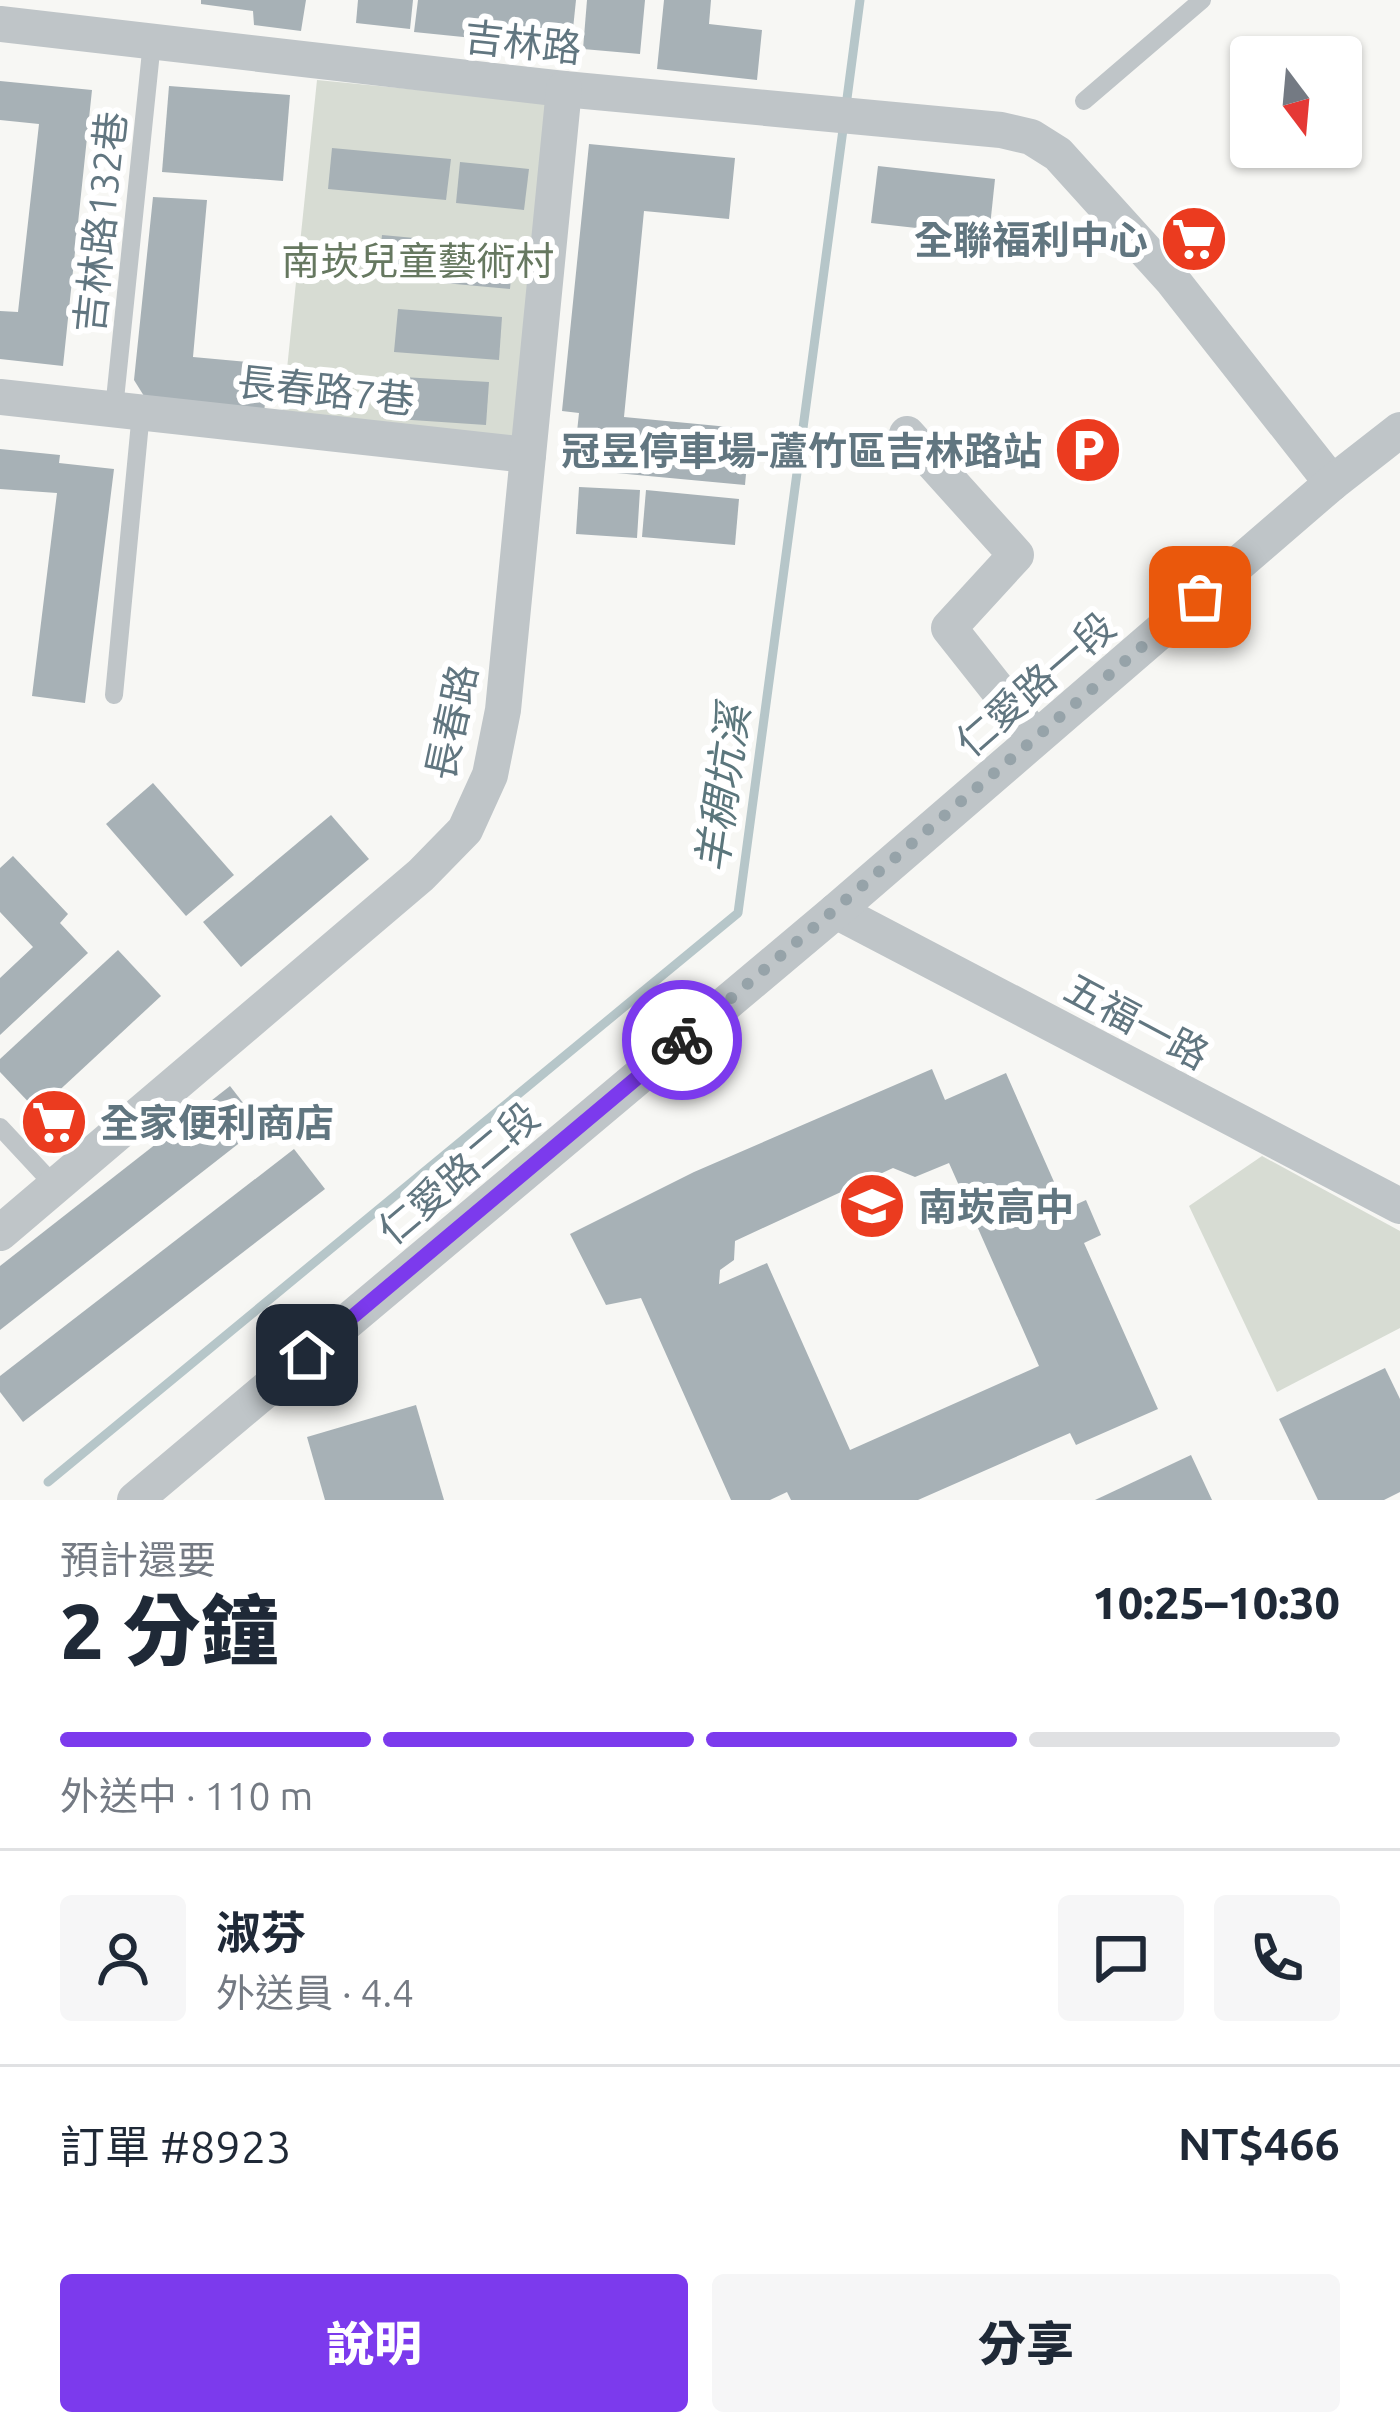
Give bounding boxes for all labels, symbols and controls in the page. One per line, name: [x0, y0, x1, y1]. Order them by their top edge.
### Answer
street label: 吉林路: [463, 15, 583, 69]
north arrow: [1230, 36, 1362, 168]
map controls: [1230, 36, 1362, 168]
street label: 吉林路132巷: [67, 109, 133, 335]
supermarket icon: 全聯福利中心: [1159, 204, 1229, 274]
place label: 全聯福利中心: [914, 218, 1148, 261]
park label: 南崁兒童藝術村: [281, 239, 555, 282]
street label: 長春路7巷: [235, 359, 417, 421]
parking icon: 冠昱停車場-蘆竹區吉林路站: [1053, 415, 1123, 485]
place label: 冠昱停車場-蘆竹區吉林路站: [561, 429, 1042, 472]
pin: [1149, 546, 1251, 648]
icon: bag: [1167, 564, 1233, 630]
street label: 仁愛路一段: [947, 604, 1123, 764]
street label: 長春路: [418, 660, 484, 784]
water label: 羊稠坑溪: [687, 698, 758, 875]
street label: 五福一路: [1058, 965, 1216, 1077]
courier: [622, 980, 742, 1100]
icon: bike: [649, 1007, 715, 1073]
supermarket icon: 全家便利商店: [19, 1087, 89, 1157]
street label: 仁愛路二段: [369, 1094, 547, 1252]
place label: 全家便利商店: [100, 1101, 334, 1144]
school or university icon: 南崁高中: [837, 1171, 907, 1241]
place label: 南崁高中: [918, 1185, 1074, 1228]
pin: [256, 1304, 358, 1406]
icon: home: [274, 1322, 340, 1388]
text: 預計還要: [60, 1538, 216, 1581]
text: 10:25–10:30: [1092, 1577, 1340, 1628]
text: 2 分鐘: [60, 1586, 279, 1674]
text: 外送中 · 110 m: [60, 1774, 313, 1817]
button: person: [60, 1895, 186, 2021]
button: chat: [1058, 1895, 1184, 2021]
button: phone: [1214, 1895, 1340, 2021]
text: 淑芬: [216, 1907, 306, 1958]
text: 外送員 · 4.4: [216, 1971, 414, 2014]
text: NT$466: [1178, 2118, 1340, 2169]
text: 訂單 #8923: [60, 2121, 291, 2172]
button: 說明: [60, 2274, 688, 2412]
button: 分享: [712, 2274, 1340, 2412]

